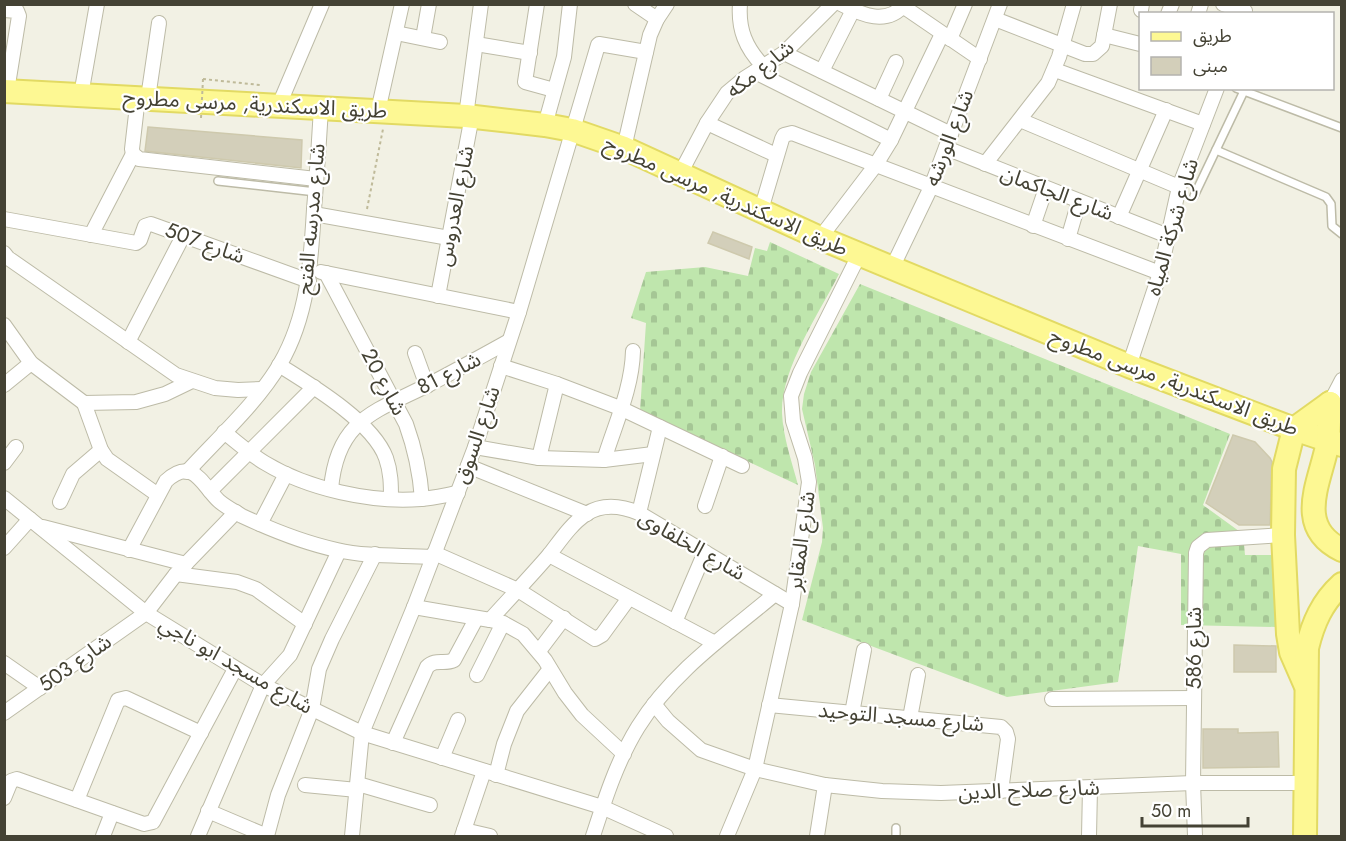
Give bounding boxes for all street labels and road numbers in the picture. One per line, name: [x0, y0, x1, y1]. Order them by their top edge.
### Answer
street label: شارع مكه: [720, 33, 800, 105]
street label: طريق الاسكندرية, مرسى مطروح: [122, 82, 388, 126]
street label: شارع الورشه: [917, 85, 981, 191]
street label: طريق الاسكندرية, مرسى مطروح: [599, 129, 853, 263]
street label: شارع مدرسه الفتح: [289, 142, 333, 296]
street label: شارع العدروس: [429, 143, 481, 269]
street label: شارع شركة المياه: [1138, 155, 1206, 299]
street label: شارع الجاكمان: [996, 158, 1118, 228]
street label: شارع 507: [161, 215, 249, 271]
street label: طريق الاسكندرية, مرسى مطروح: [1045, 321, 1303, 443]
street label: شارع 20: [354, 343, 414, 421]
street label: شارع 81: [412, 344, 486, 402]
street label: شارع السوق: [446, 382, 508, 488]
street label: شارع المقابر: [779, 489, 823, 594]
street label: شارع الخلفاوى: [633, 502, 751, 588]
street label: شارع 586: [1179, 607, 1209, 689]
street label: شارع مسجد ابو ناجي: [153, 609, 319, 722]
street label: شارع 503: [32, 627, 118, 699]
street label: شارع مسجد التوحيد: [817, 695, 985, 739]
street label: شارع صلاح الدين: [958, 773, 1100, 807]

